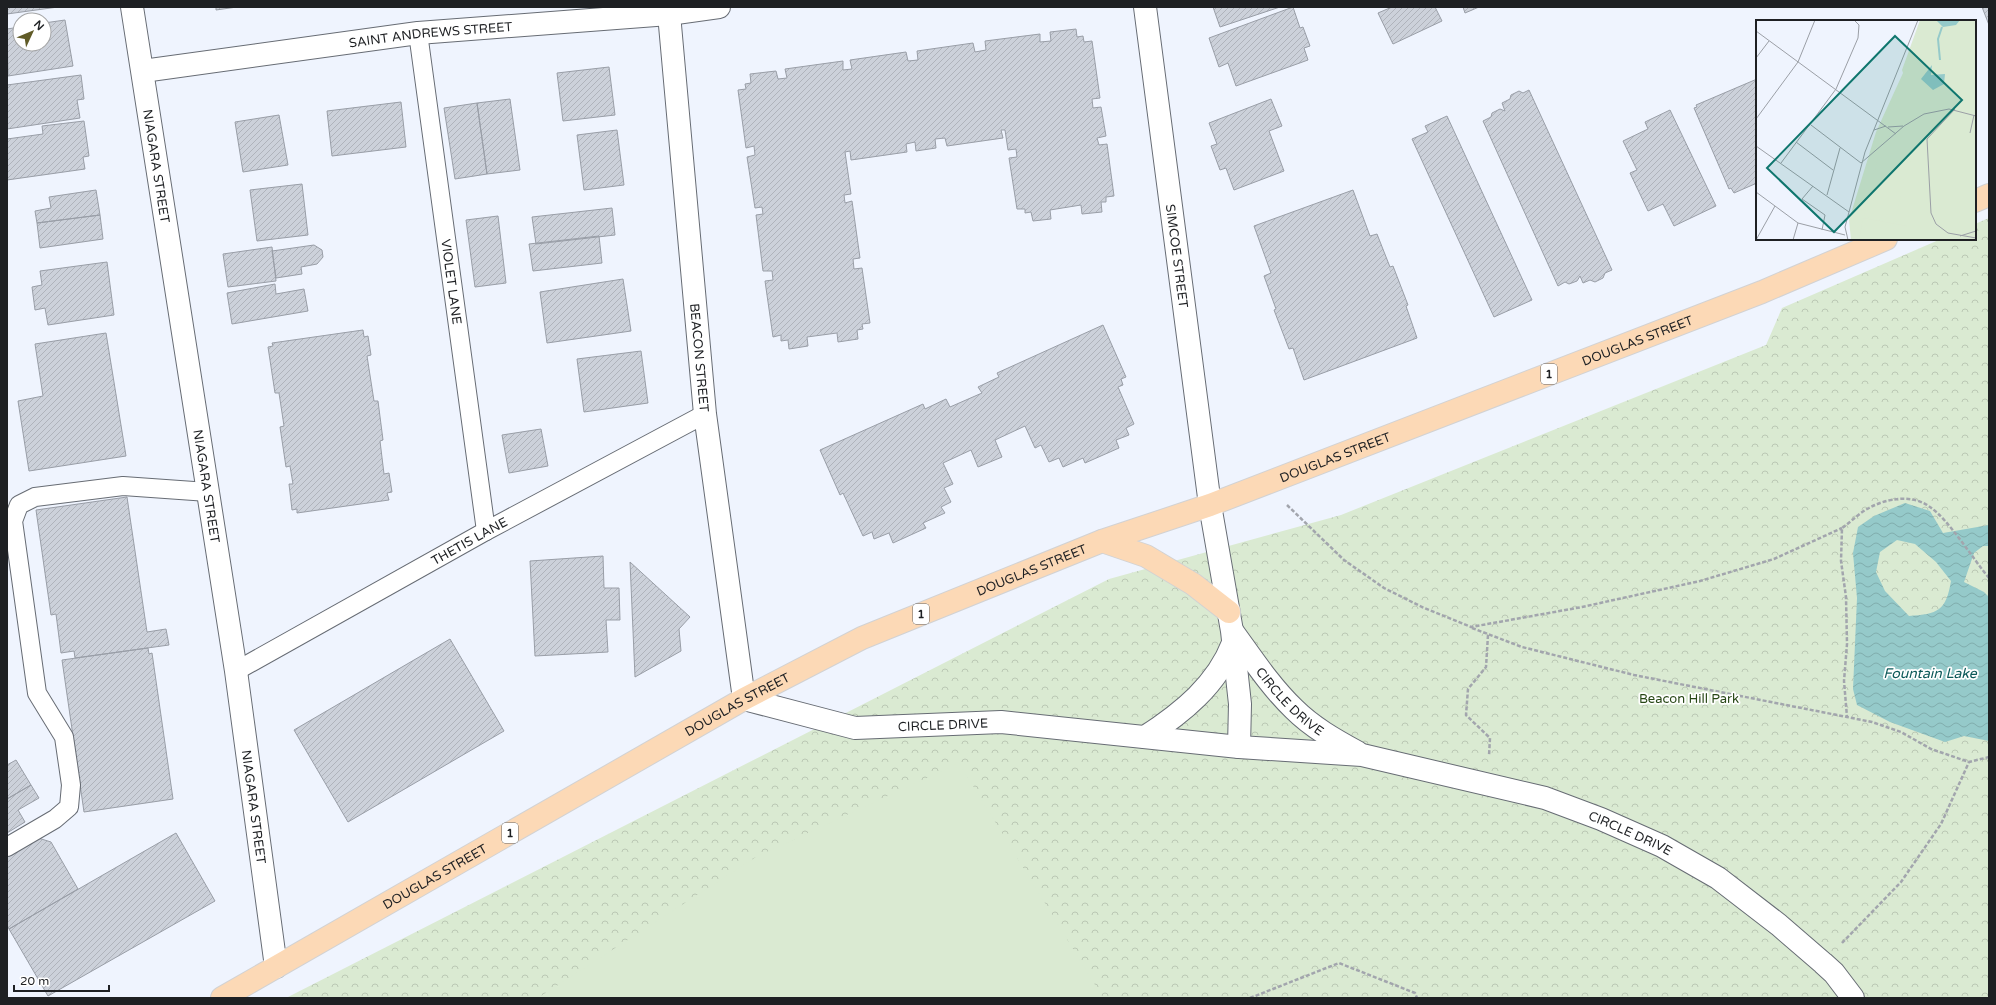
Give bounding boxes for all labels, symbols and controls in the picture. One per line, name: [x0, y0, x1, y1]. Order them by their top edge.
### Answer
north arrow: [12, 12, 52, 52]
text: N: [31, 18, 47, 33]
street label: SAINT ANDREWS STREET: [348, 19, 513, 51]
inset map: [1756, 20, 1976, 240]
street label: NIAGARA STREET: [139, 108, 173, 224]
street label: SIMCOE STREET: [1162, 203, 1191, 309]
street label: VIOLET LANE: [437, 238, 465, 326]
street label: BEACON STREET: [686, 303, 712, 413]
street label: DOUGLAS STREET: [1580, 312, 1695, 370]
road number: 1: [1541, 364, 1557, 384]
street label: NIAGARA STREET: [189, 428, 223, 544]
street label: DOUGLAS STREET: [1278, 429, 1393, 486]
street label: THETIS LANE: [429, 514, 510, 569]
street label: DOUGLAS STREET: [974, 541, 1089, 600]
road number: 1: [913, 604, 929, 624]
street label: CIRCLE DRIVE: [1252, 664, 1327, 739]
water label: Fountain Lake: [1883, 665, 1978, 682]
street label: DOUGLAS STREET: [682, 670, 793, 740]
park label: Beacon Hill Park: [1639, 691, 1739, 707]
street label: CIRCLE DRIVE: [898, 716, 988, 735]
street label: NIAGARA STREET: [238, 749, 269, 865]
street label: CIRCLE DRIVE: [1586, 808, 1675, 859]
road number: 1: [502, 823, 518, 843]
street label: DOUGLAS STREET: [380, 841, 490, 913]
scale bar: [14, 967, 109, 993]
text: 20 m: [20, 974, 49, 988]

